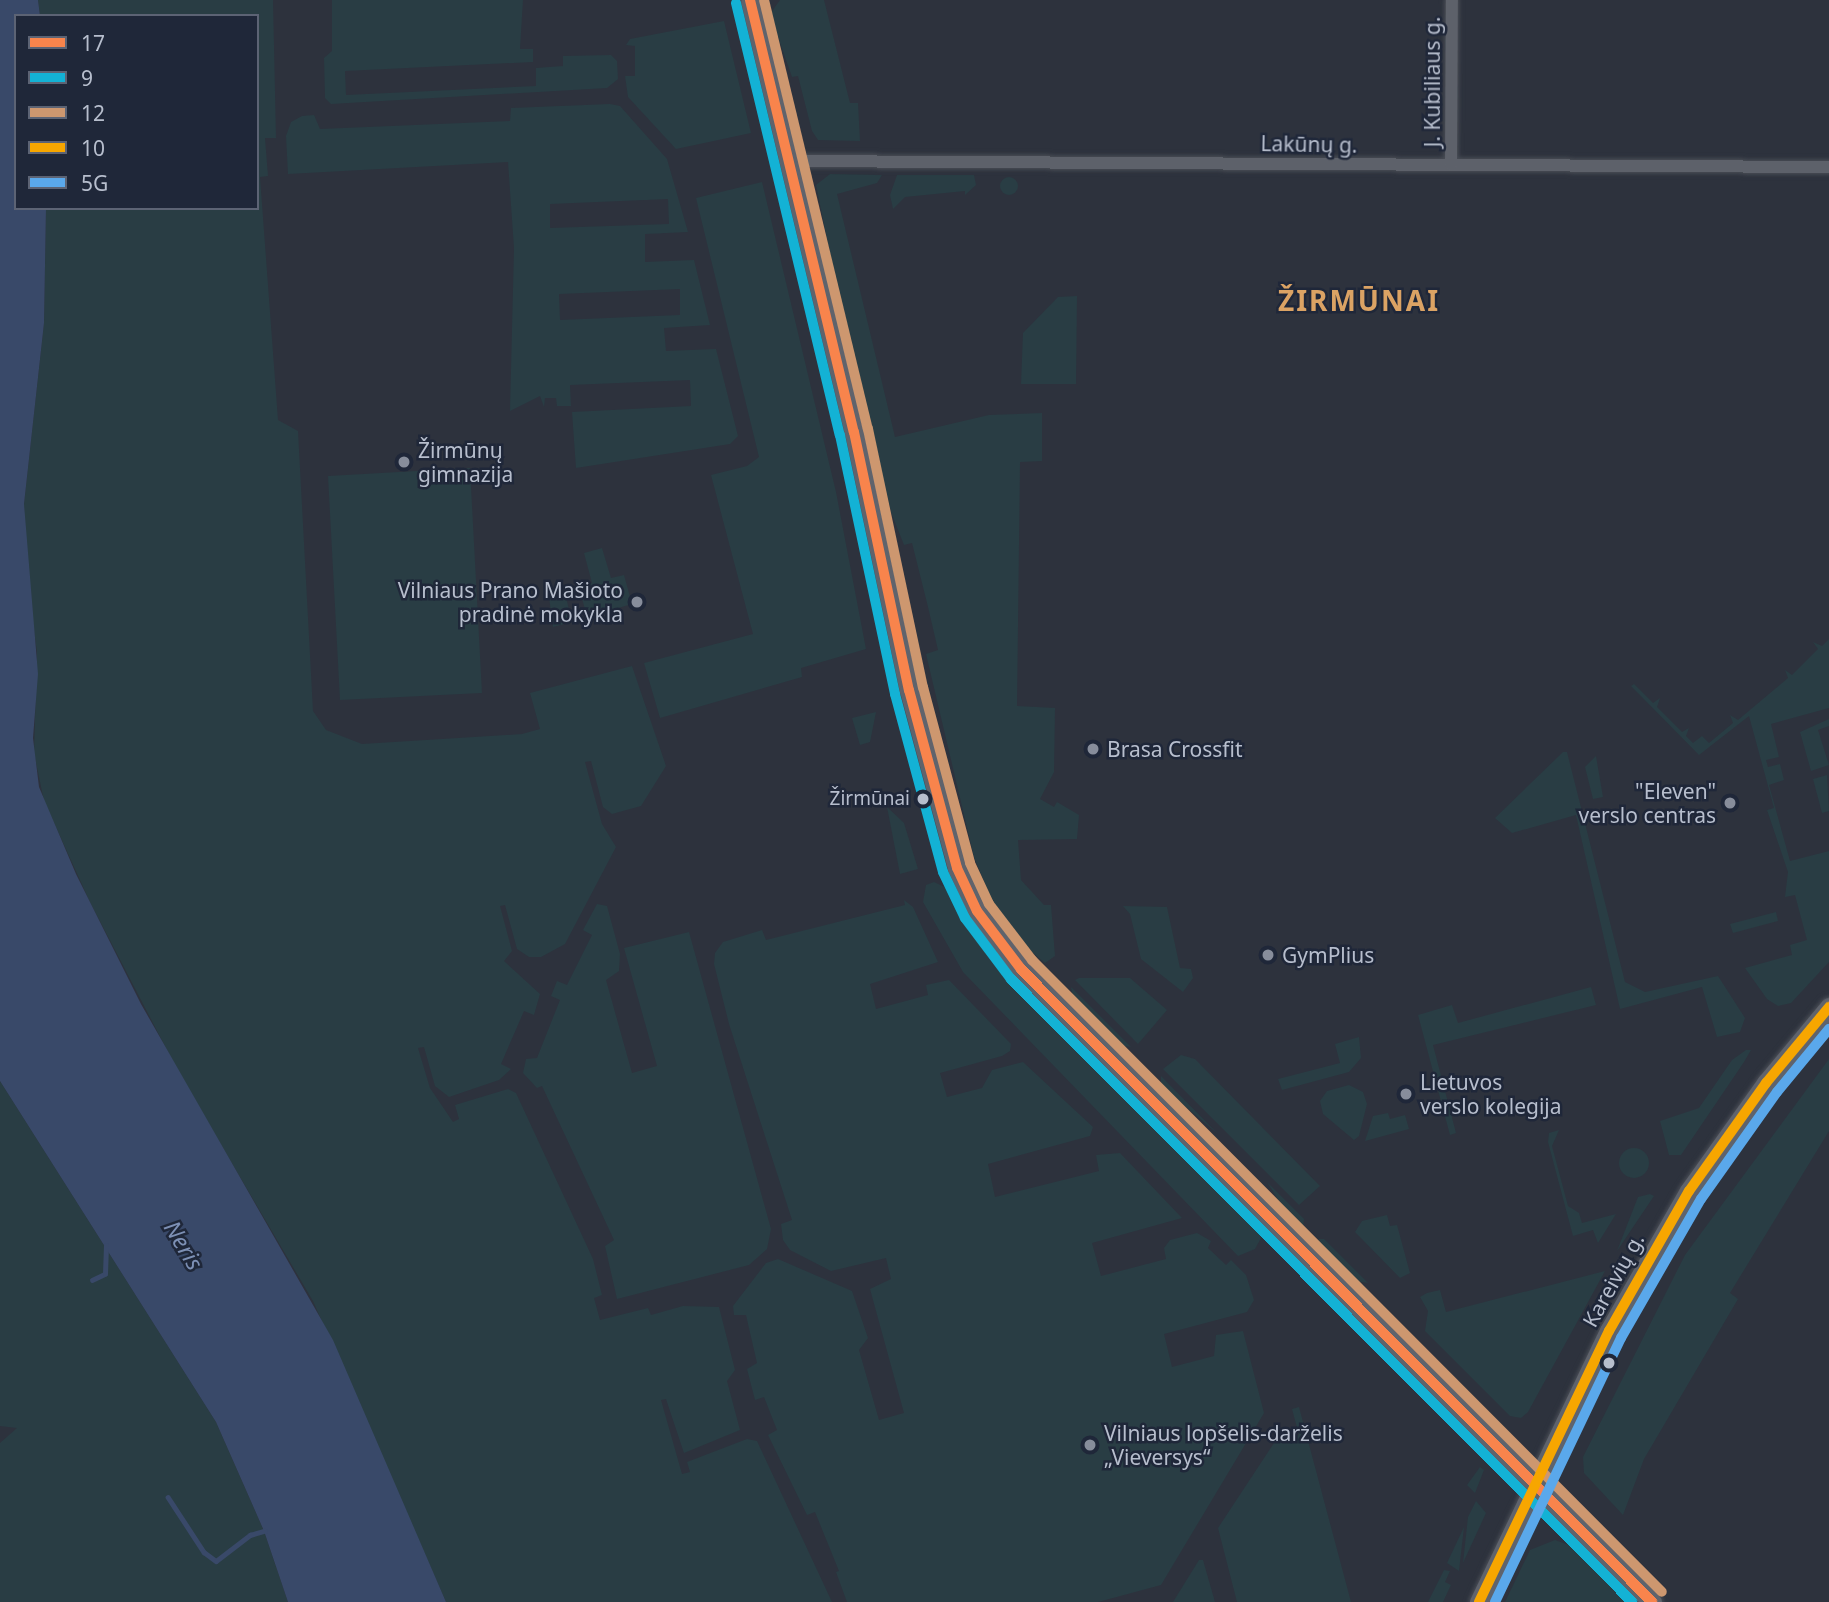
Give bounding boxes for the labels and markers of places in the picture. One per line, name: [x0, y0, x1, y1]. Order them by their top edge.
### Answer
place label: Žirmūnų gimnazija: [418, 437, 513, 487]
marker: Žirmūnų gimnazija: [396, 454, 412, 470]
place label: Vilniaus Prano Mašioto pradinė mokykla: [398, 577, 623, 627]
marker: Vilniaus Prano Mašioto pradinė mokykla: [629, 594, 645, 610]
place label: Brasa Crossfit: [1107, 736, 1243, 762]
marker: Brasa Crossfit: [1085, 741, 1101, 757]
place label: "Eleven" verslo centras: [1579, 778, 1716, 828]
place label: Žirmūnai: [830, 788, 910, 810]
marker: Žirmūnai: [916, 792, 930, 806]
marker: "Eleven" verslo centras: [1722, 795, 1738, 811]
place label: GymPlius: [1282, 942, 1374, 968]
marker: GymPlius: [1260, 947, 1276, 963]
place label: Lietuvos verslo kolegija: [1420, 1069, 1562, 1119]
marker: Lietuvos verslo kolegija: [1398, 1086, 1414, 1102]
unlabelled marker: [1602, 1356, 1616, 1370]
place label: Vilniaus lopšelis-darželis „Vieversys“: [1104, 1420, 1343, 1470]
marker: Vilniaus lopšelis-darželis „Vieversys“: [1082, 1437, 1098, 1453]

